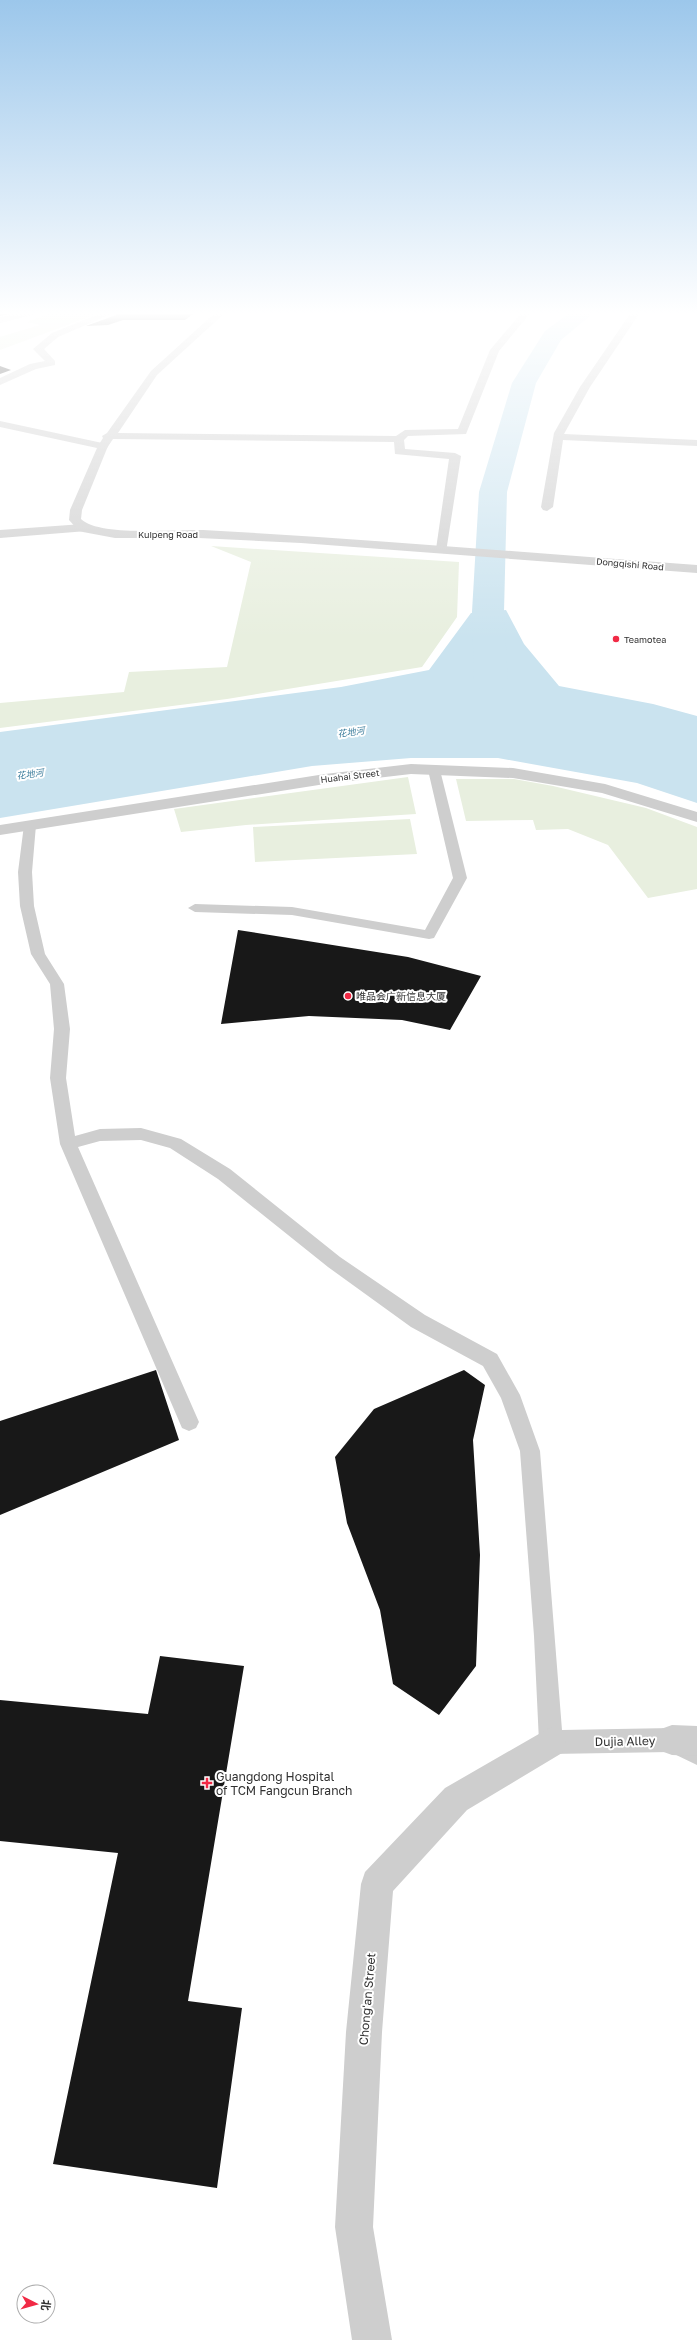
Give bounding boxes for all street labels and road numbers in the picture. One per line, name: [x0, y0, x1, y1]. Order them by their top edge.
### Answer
street label: Kuipeng Road: [138, 529, 198, 540]
street label: Dongqishi Road: [596, 556, 664, 572]
street label: Huahai Street: [320, 767, 380, 785]
street label: Dujia Alley: [595, 1733, 656, 1749]
street label: Chong'an Street: [355, 1952, 379, 2046]

